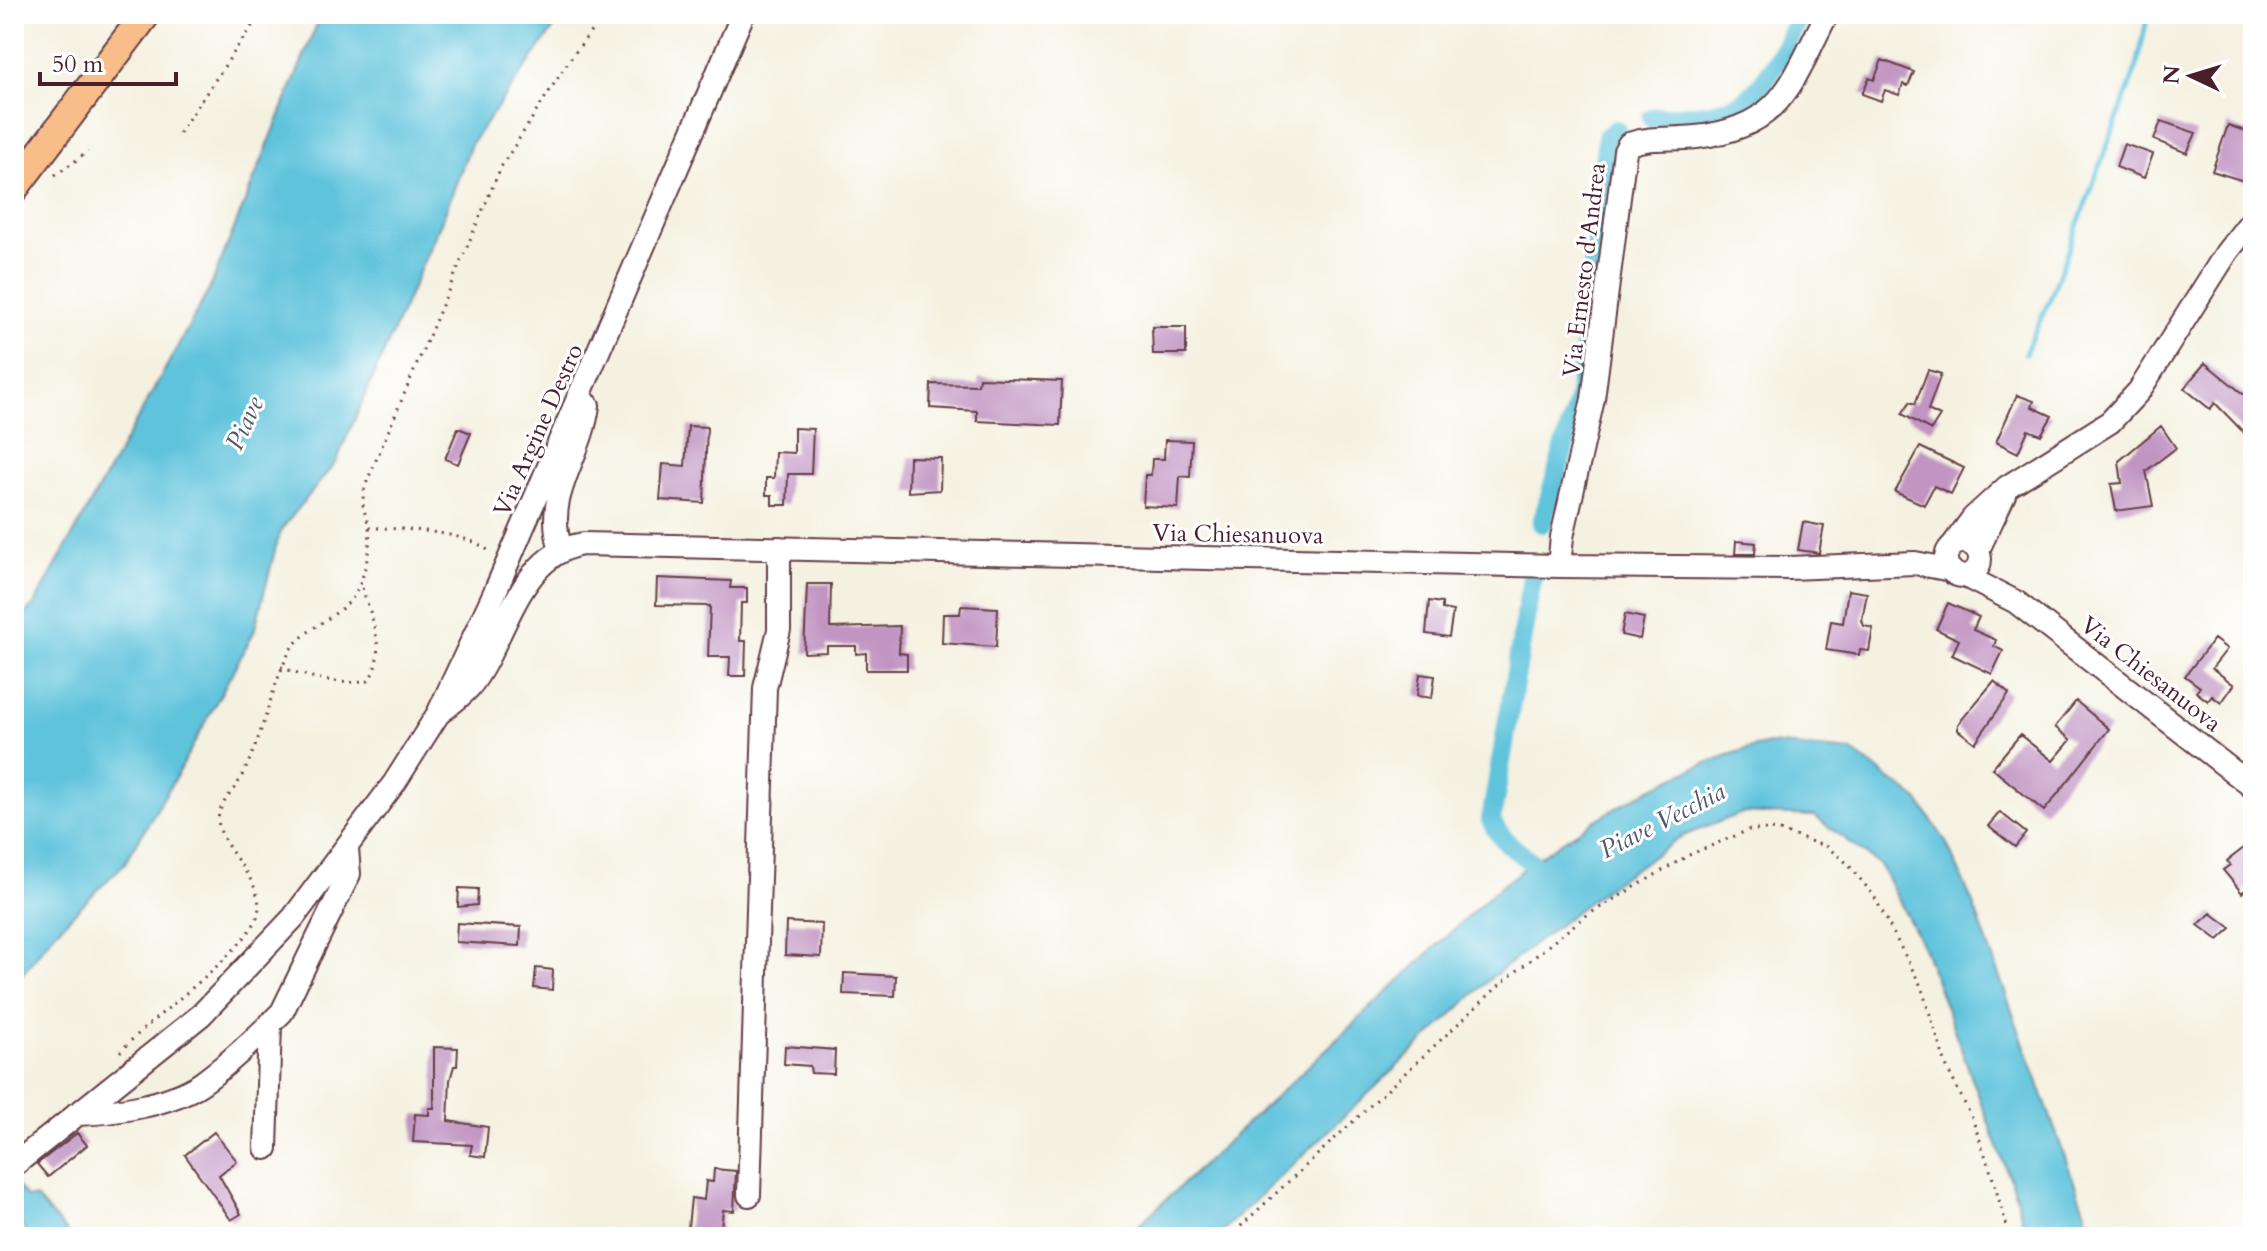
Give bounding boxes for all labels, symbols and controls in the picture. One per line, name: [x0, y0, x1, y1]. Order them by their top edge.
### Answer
scale bar: [40, 36, 176, 86]
north arrow: [2151, 36, 2231, 116]
text: 50 m: [52, 48, 104, 81]
text: N: [2156, 64, 2188, 85]
street label: Via Ernesto d'Andrea: [1555, 160, 1614, 379]
street label: Via Argine Destro: [486, 339, 591, 522]
water label: Piave: [217, 390, 272, 456]
street label: Via Chiesanuova: [1152, 517, 1324, 553]
street label: Via Chiesanuova: [2073, 609, 2229, 740]
water label: Piave Vecchia: [1593, 774, 1731, 867]

